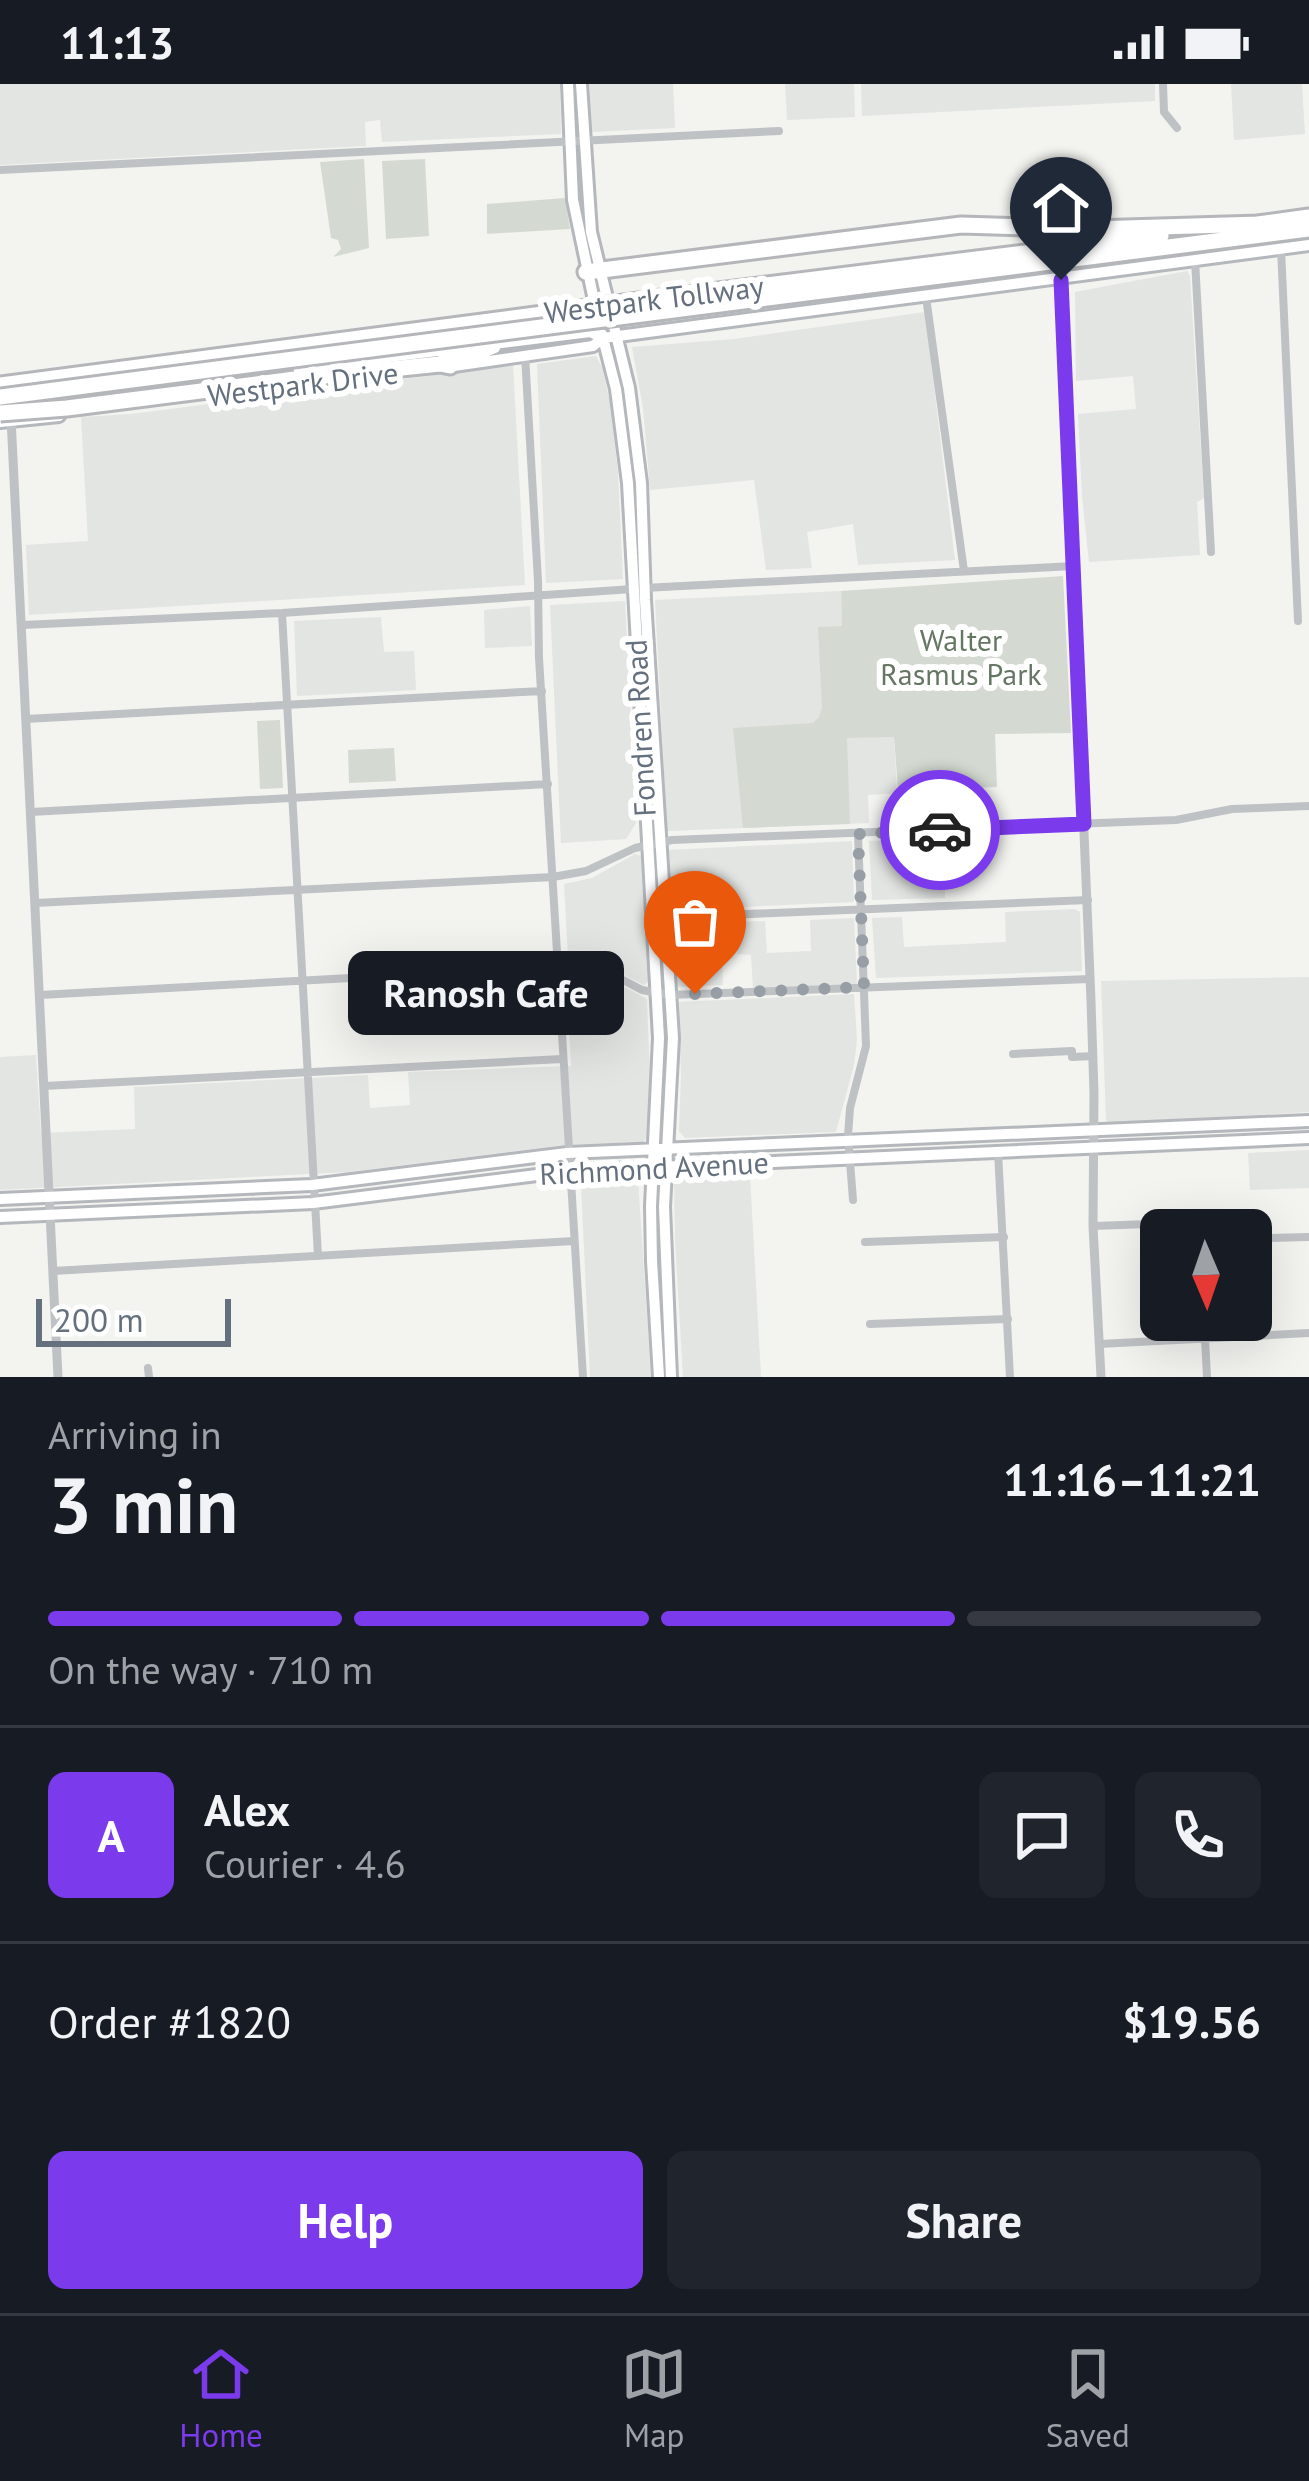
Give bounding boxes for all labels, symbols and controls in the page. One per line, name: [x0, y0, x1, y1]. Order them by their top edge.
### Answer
text: 11:13: [60, 13, 174, 71]
pin: [1010, 157, 1112, 280]
icon: home: [1028, 175, 1094, 241]
street label: Westpark Tollway: [542, 266, 766, 331]
street label: Westpark Drive: [205, 352, 400, 415]
park label: Walter Rasmus Park: [880, 620, 1042, 693]
street label: Fondren Road: [615, 638, 664, 818]
courier: [880, 770, 1000, 890]
icon: car: [907, 797, 973, 863]
pin: [644, 871, 746, 994]
icon: bag: [662, 889, 728, 955]
callout: Ranosh Cafe: [347, 952, 623, 1036]
text: Ranosh Cafe: [384, 967, 588, 1018]
street label: Richmond Avenue: [538, 1142, 770, 1193]
north arrow: [1140, 1209, 1272, 1341]
map controls: [1140, 1209, 1272, 1341]
scale bar: [36, 1293, 231, 1346]
text: 200 m: [54, 1298, 144, 1341]
text: Arriving in: [48, 1409, 222, 1460]
text: 11:16–11:21: [1003, 1450, 1261, 1508]
text: 3 min: [48, 1454, 238, 1555]
text: On the way · 710 m: [48, 1644, 373, 1695]
button: chat: [979, 1772, 1105, 1898]
button: phone: [1135, 1772, 1261, 1898]
text: Alex: [204, 1780, 290, 1838]
text: A: [97, 1806, 125, 1864]
text: Courier · 4.6: [204, 1838, 406, 1889]
text: Order #1820: [48, 1992, 291, 2050]
text: $19.56: [1122, 1992, 1261, 2050]
button: Help: [48, 2151, 643, 2289]
button: Share: [667, 2151, 1261, 2289]
tab: Home: [179, 2341, 263, 2456]
tab: Map: [621, 2341, 687, 2456]
tab: Saved: [1046, 2341, 1130, 2456]

